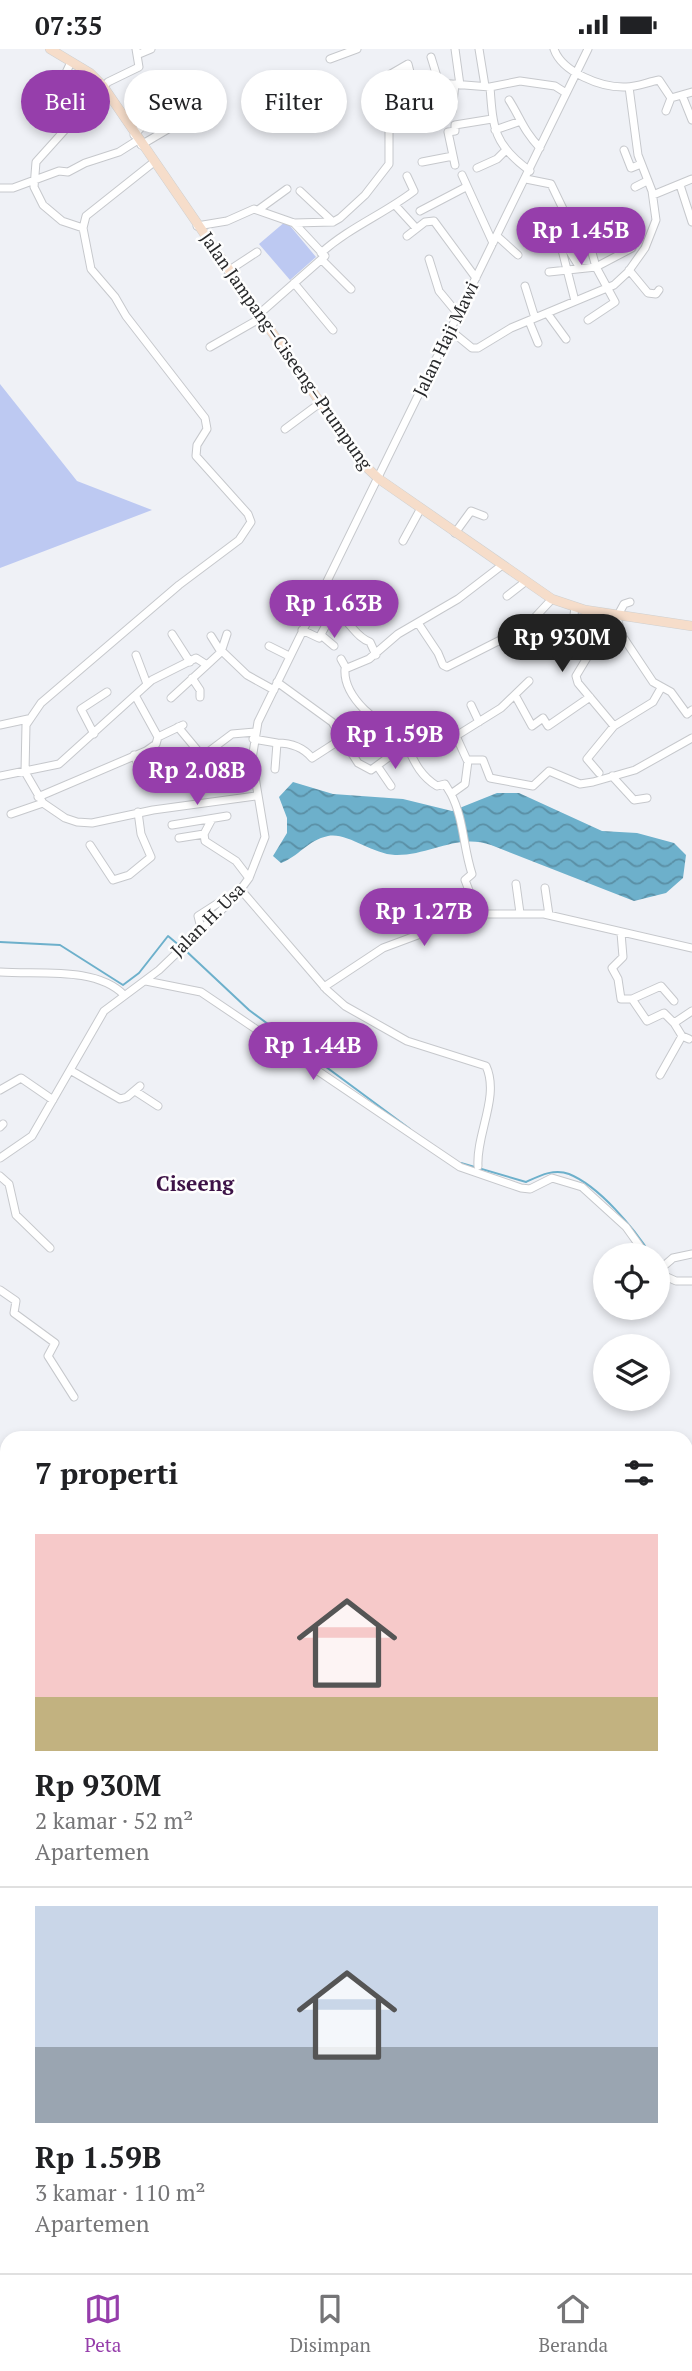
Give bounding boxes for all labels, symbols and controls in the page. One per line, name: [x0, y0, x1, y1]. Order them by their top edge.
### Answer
text: 07:35: [35, 8, 103, 42]
chip: Beli: [21, 70, 110, 133]
chip: Sewa: [124, 70, 227, 133]
chip: Filter: [241, 70, 347, 133]
chip: Baru: [361, 70, 458, 133]
pin: Rp 1.45B: [509, 207, 653, 267]
text: Rp 1.45B: [533, 214, 629, 245]
street label: Jalan Jampang–Ciseeng–Prumpung: [195, 227, 379, 474]
street label: Jalan Haji Mawi: [407, 277, 483, 400]
pin: Rp 1.63B: [262, 581, 406, 640]
text: Rp 1.63B: [286, 587, 382, 618]
pin: Rp 930M: [497, 615, 627, 674]
text: Rp 930M: [514, 621, 610, 652]
pin: Rp 1.59B: [323, 711, 467, 771]
text: Rp 1.59B: [347, 718, 443, 749]
pin: Rp 2.08B: [125, 747, 269, 807]
text: Rp 2.08B: [149, 754, 245, 785]
street label: Jalan H. Usa: [165, 877, 250, 962]
pin: Rp 1.27B: [352, 888, 496, 948]
text: Rp 1.27B: [376, 895, 472, 926]
pin: Rp 1.44B: [241, 1023, 385, 1082]
text: Rp 1.44B: [265, 1029, 361, 1060]
district label: Ciseeng: [156, 1169, 235, 1197]
map controls: [593, 1243, 670, 1411]
button: locate: [593, 1243, 670, 1320]
button: layers: [593, 1334, 670, 1411]
text: 7 properti: [35, 1453, 178, 1493]
icon: filters: [620, 1454, 658, 1492]
icon: home: [284, 1580, 410, 1706]
text: Rp 930M: [35, 1765, 161, 1805]
text: 2 kamar · 52 m²: [35, 1805, 193, 1836]
text: Apartemen: [35, 1836, 149, 1867]
icon: home: [284, 1952, 410, 2078]
text: Rp 1.59B: [35, 2137, 161, 2177]
text: 3 kamar · 110 m²: [35, 2177, 205, 2208]
text: Apartemen: [35, 2208, 149, 2239]
tab: Peta: [84, 2290, 122, 2357]
tab: Disimpan: [290, 2290, 371, 2357]
tab: Beranda: [539, 2290, 608, 2357]

